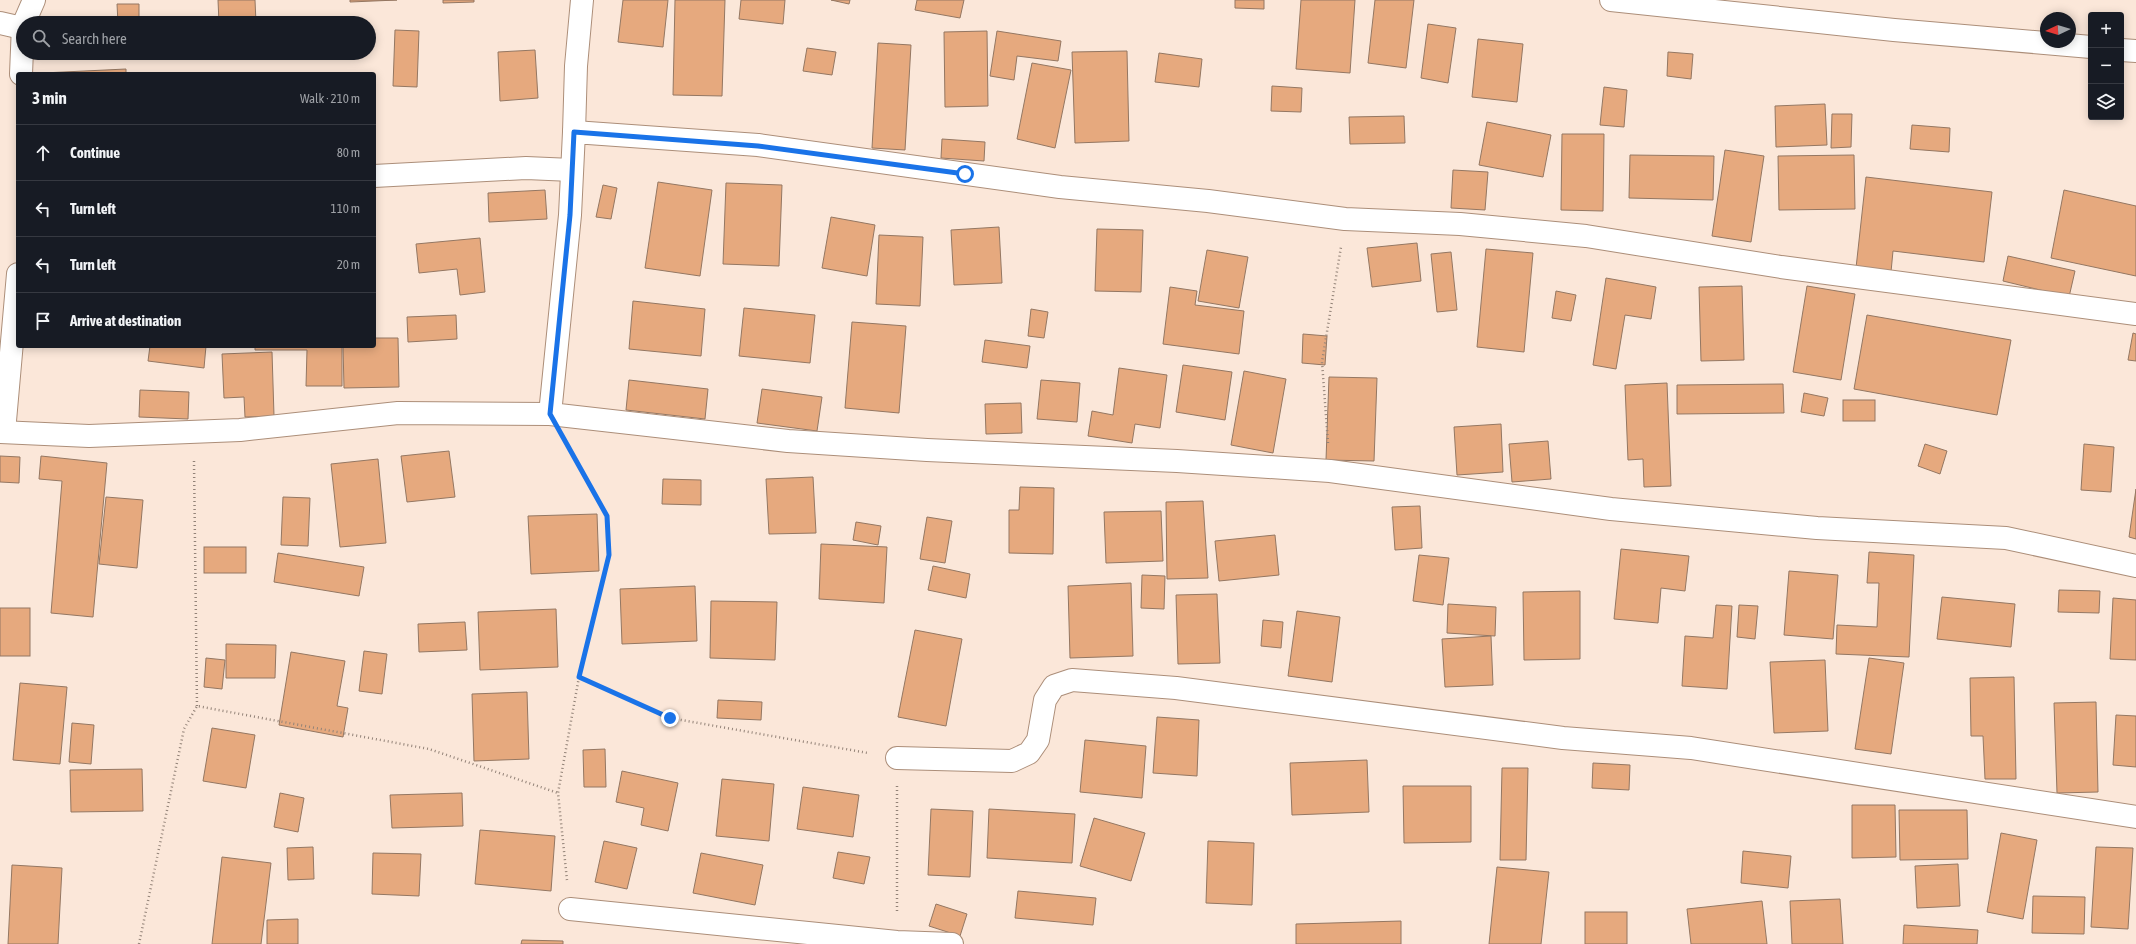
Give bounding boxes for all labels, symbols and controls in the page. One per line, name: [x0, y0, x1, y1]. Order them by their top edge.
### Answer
north arrow: [2040, 12, 2076, 48]
map controls: [2088, 12, 2124, 120]
button: +: [2088, 12, 2124, 48]
search box: [16, 16, 376, 60]
icon: search: [30, 27, 52, 49]
text: Search here: [62, 30, 127, 47]
button: −: [2088, 48, 2124, 84]
button: layers: [2088, 84, 2124, 120]
text: 3 min: [32, 88, 67, 108]
text: Walk · 210 m: [300, 91, 360, 106]
icon: ahead: [32, 142, 54, 164]
text: Continue: [70, 144, 120, 161]
text: 80 m: [337, 145, 360, 160]
route start: [956, 165, 974, 183]
icon: left: [32, 198, 54, 220]
text: Turn left: [70, 200, 116, 217]
text: 110 m: [331, 201, 360, 216]
icon: left: [32, 254, 54, 276]
text: Turn left: [70, 256, 116, 273]
text: 20 m: [337, 257, 360, 272]
icon: arrive: [32, 310, 54, 332]
text: Arrive at destination: [70, 312, 181, 329]
route end: [661, 709, 679, 727]

